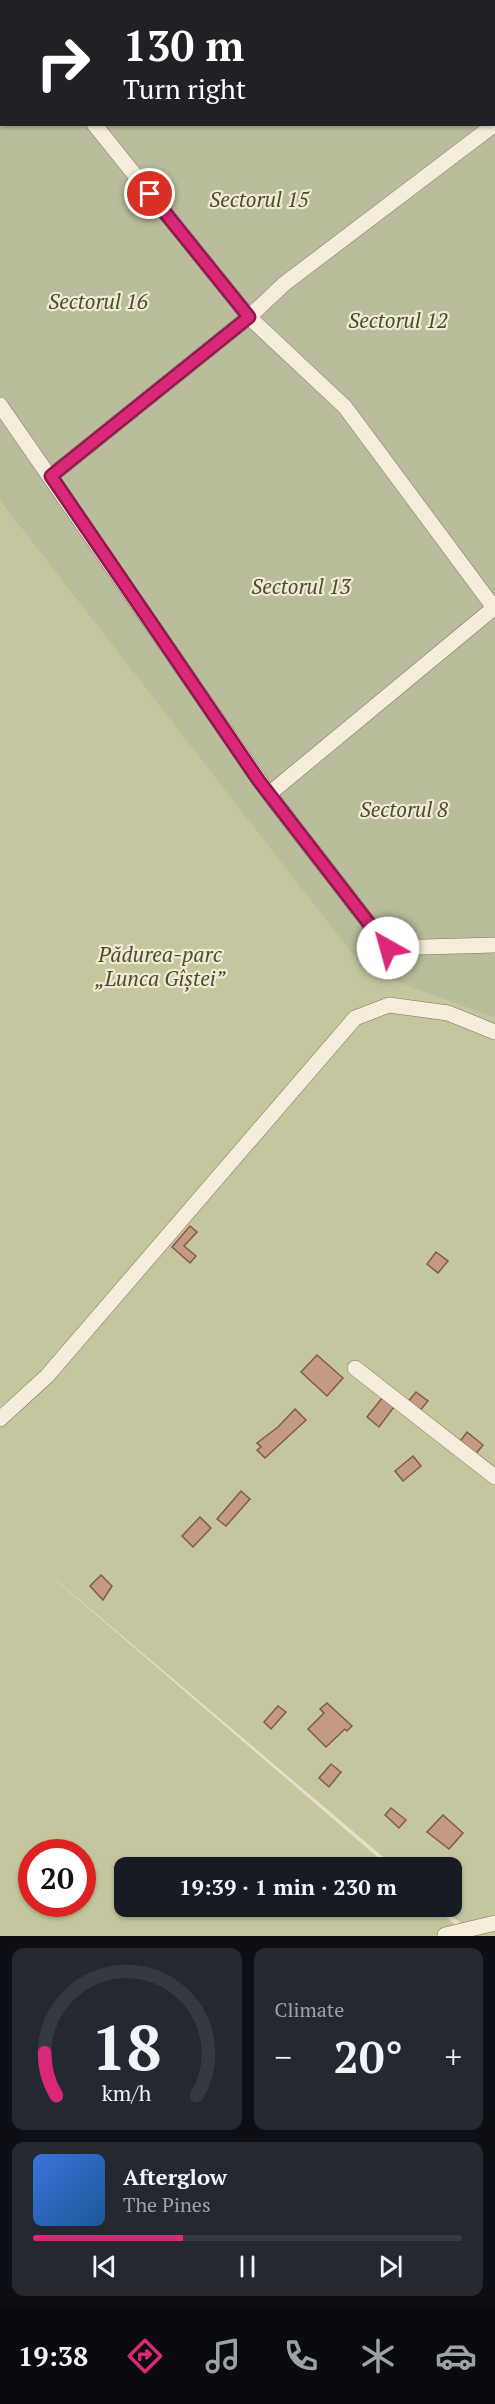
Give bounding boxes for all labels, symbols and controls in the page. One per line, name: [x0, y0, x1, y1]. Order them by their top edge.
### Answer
text: 130 m: [123, 17, 244, 73]
icon: right: [24, 24, 102, 102]
text: Turn right: [123, 71, 246, 107]
pin: [124, 168, 175, 219]
icon: arrive: [133, 177, 166, 210]
park label: Sectorul 15: [209, 185, 310, 213]
park label: Sectorul 16: [48, 287, 148, 315]
park label: Sectorul 12: [348, 306, 448, 334]
park label: Sectorul 13: [251, 572, 352, 600]
park label: Sectorul 8: [360, 795, 448, 823]
position arrow: [356, 916, 420, 980]
park label: Pădurea-parc „Lunca Gîștei”: [95, 940, 227, 992]
speed limit sign: 20: [18, 1839, 96, 1917]
text: 19:39 · 1 min · 230 m: [179, 1872, 397, 1901]
text: Climate: [275, 1996, 344, 2023]
text: 18: [91, 2005, 162, 2088]
text: 20°: [334, 2026, 403, 2086]
text: −: [275, 2035, 292, 2078]
text: +: [444, 2035, 462, 2078]
text: km/h: [102, 2079, 152, 2107]
text: Afterglow: [123, 2162, 227, 2191]
text: The Pines: [123, 2191, 211, 2218]
icon: previous: [88, 2250, 121, 2283]
icon: pause: [231, 2250, 264, 2283]
icon: next: [374, 2250, 407, 2283]
icon: directions: [124, 2335, 166, 2377]
icon: music: [202, 2335, 244, 2377]
icon: phone: [280, 2335, 322, 2377]
icon: climate: [357, 2335, 399, 2377]
icon: car: [435, 2335, 477, 2377]
text: 19:38: [18, 2338, 88, 2374]

